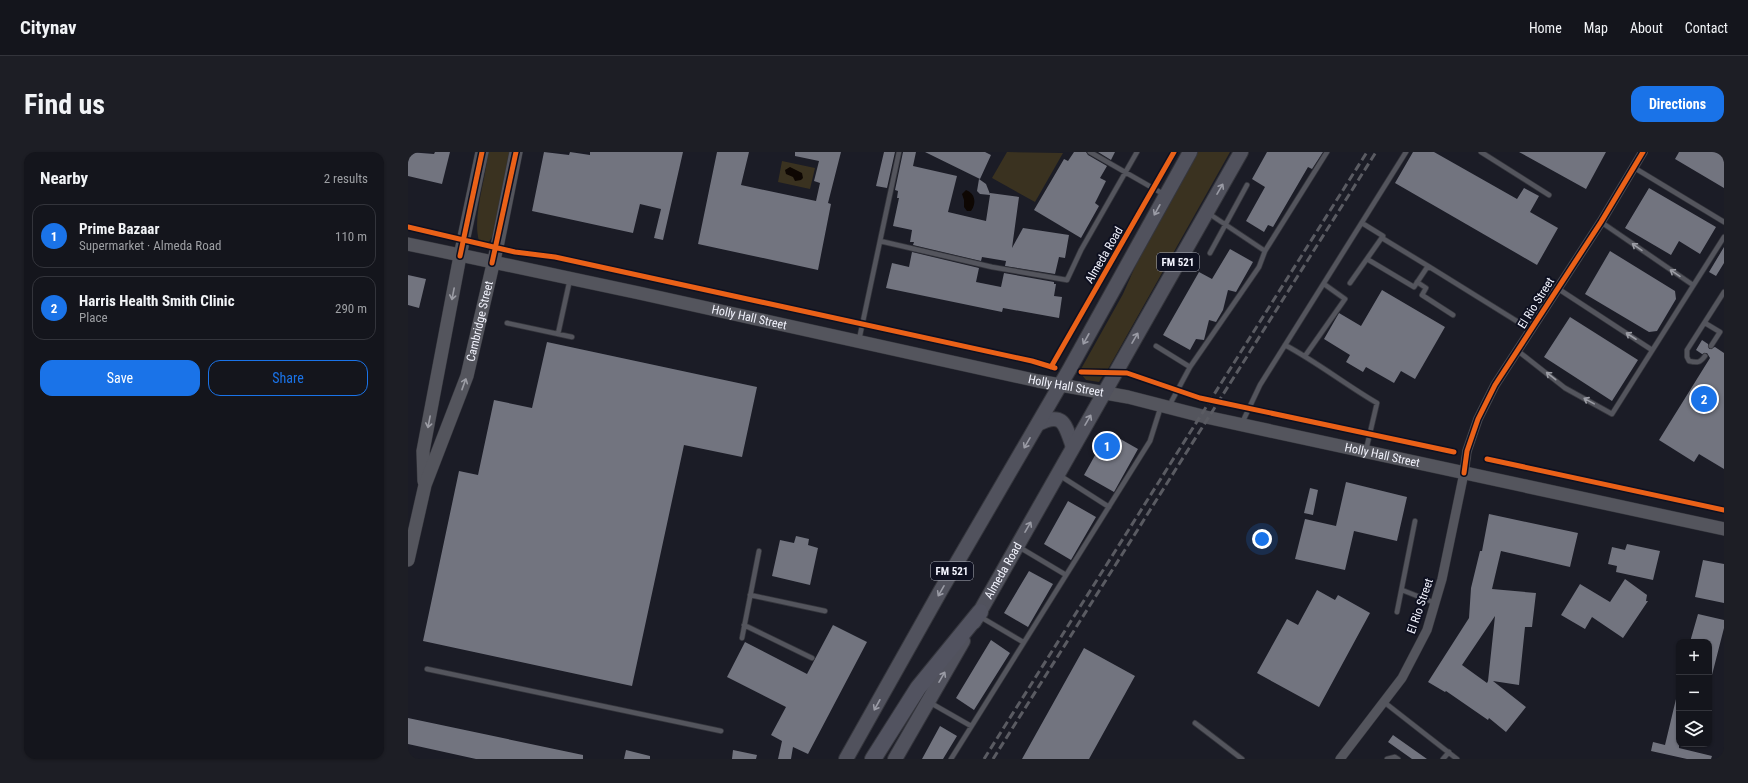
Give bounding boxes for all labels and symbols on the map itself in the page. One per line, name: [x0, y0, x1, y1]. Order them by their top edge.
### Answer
one-way arrow: [1217, 183, 1225, 195]
one-way arrow: [1153, 204, 1160, 216]
street label: Almeda Road: [1082, 224, 1126, 286]
one-way arrow: [1632, 243, 1643, 251]
road number: FM 521: [1157, 253, 1199, 271]
one-way arrow: [1669, 269, 1680, 277]
street label: El Rio Street: [1515, 275, 1557, 331]
street label: Cambridge Street: [464, 279, 496, 363]
one-way arrow: [449, 287, 457, 300]
street label: Holly Hall Street: [710, 302, 788, 332]
one-way arrow: [1132, 332, 1139, 344]
one-way arrow: [1626, 332, 1637, 340]
one-way arrow: [1082, 333, 1090, 345]
street label: Holly Hall Street: [1027, 372, 1105, 400]
one-way arrow: [1545, 372, 1556, 381]
one-way arrow: [461, 378, 469, 390]
pin: 2: [1691, 384, 1717, 414]
one-way arrow: [1583, 396, 1595, 404]
one-way arrow: [1085, 414, 1093, 426]
one-way arrow: [424, 415, 432, 428]
pin: 1: [1094, 431, 1120, 461]
one-way arrow: [1023, 437, 1031, 449]
street label: Holly Hall Street: [1343, 440, 1422, 470]
one-way arrow: [1024, 521, 1032, 533]
your location: [1252, 529, 1272, 549]
street label: Almeda Road: [982, 540, 1025, 602]
road number: FM 521: [931, 562, 973, 580]
street label: El Rio Street: [1404, 576, 1436, 635]
one-way arrow: [936, 585, 944, 597]
one-way arrow: [939, 671, 947, 683]
one-way arrow: [872, 698, 880, 710]

